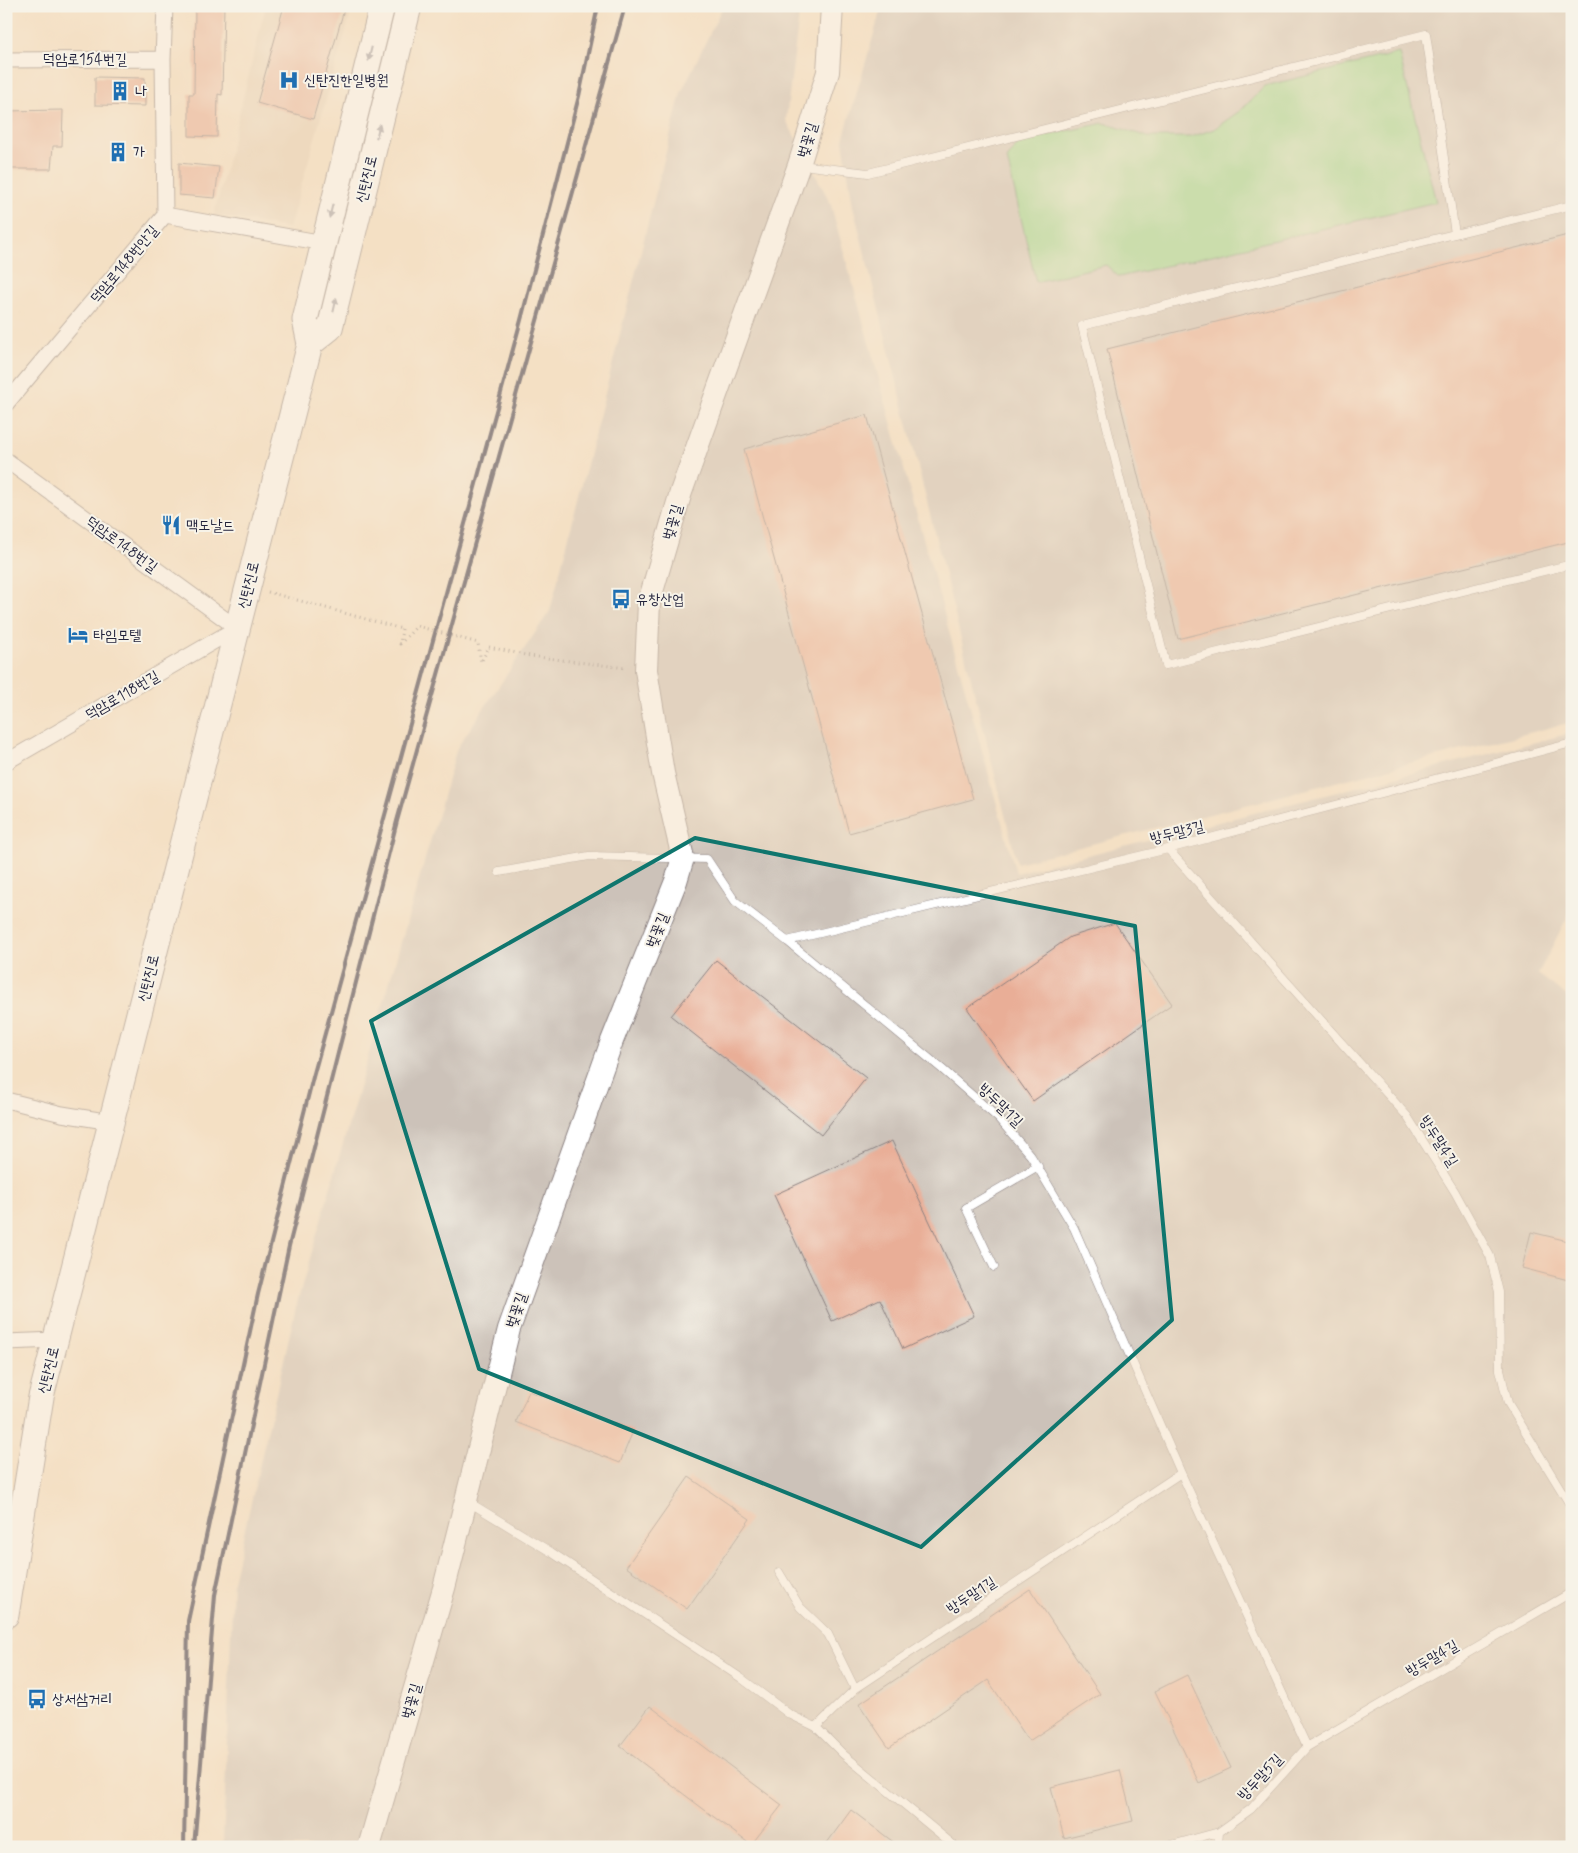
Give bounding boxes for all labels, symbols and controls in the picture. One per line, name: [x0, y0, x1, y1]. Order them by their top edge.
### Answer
one-way arrow: [366, 46, 374, 61]
street label: 덕암로154번길: [43, 50, 127, 70]
hospital icon: 신탄진한일병원: [278, 69, 300, 91]
place label: 신탄진한일병원: [304, 71, 389, 91]
building icon: 나: [109, 80, 131, 102]
place label: 나: [135, 82, 147, 102]
street label: 벚꽃길: [793, 120, 823, 161]
one-way arrow: [374, 123, 382, 138]
building icon: 가: [107, 141, 129, 163]
place label: 가: [133, 143, 145, 163]
street label: 신탄진로: [351, 153, 383, 205]
one-way arrow: [327, 204, 335, 219]
street label: 덕암로148번안길: [86, 221, 163, 308]
one-way arrow: [331, 298, 339, 313]
street label: 벚꽃길: [658, 502, 688, 542]
street label: 덕암로148번길: [81, 512, 161, 578]
restaurant icon: 맥도날드: [160, 514, 182, 536]
place label: 맥도날드: [186, 516, 234, 536]
street label: 신탄진로: [233, 559, 265, 611]
bus stop icon: 유창산업: [610, 588, 632, 610]
place label: 유창산업: [636, 590, 684, 610]
hotel icon: 타임모텔: [67, 624, 89, 646]
place label: 타임모텔: [93, 626, 141, 646]
street label: 덕암로118번길: [82, 667, 163, 725]
street label: 방두말3길: [1148, 817, 1206, 849]
street label: 벚꽃길: [642, 910, 674, 951]
street label: 신탄진로: [133, 952, 165, 1004]
street label: 방두말1길: [974, 1079, 1027, 1132]
street label: 방두말4길: [1414, 1112, 1462, 1171]
street label: 벚꽃길: [502, 1290, 532, 1331]
street label: 신탄진로: [33, 1344, 65, 1396]
street label: 방두말1길: [943, 1572, 1000, 1619]
street label: 방두말4길: [1403, 1636, 1462, 1682]
street label: 벚꽃길: [397, 1681, 427, 1721]
bus stop icon: 상서삼거리: [26, 1688, 48, 1710]
place label: 상서삼거리: [52, 1690, 112, 1710]
street label: 방두말5길: [1234, 1750, 1288, 1805]

